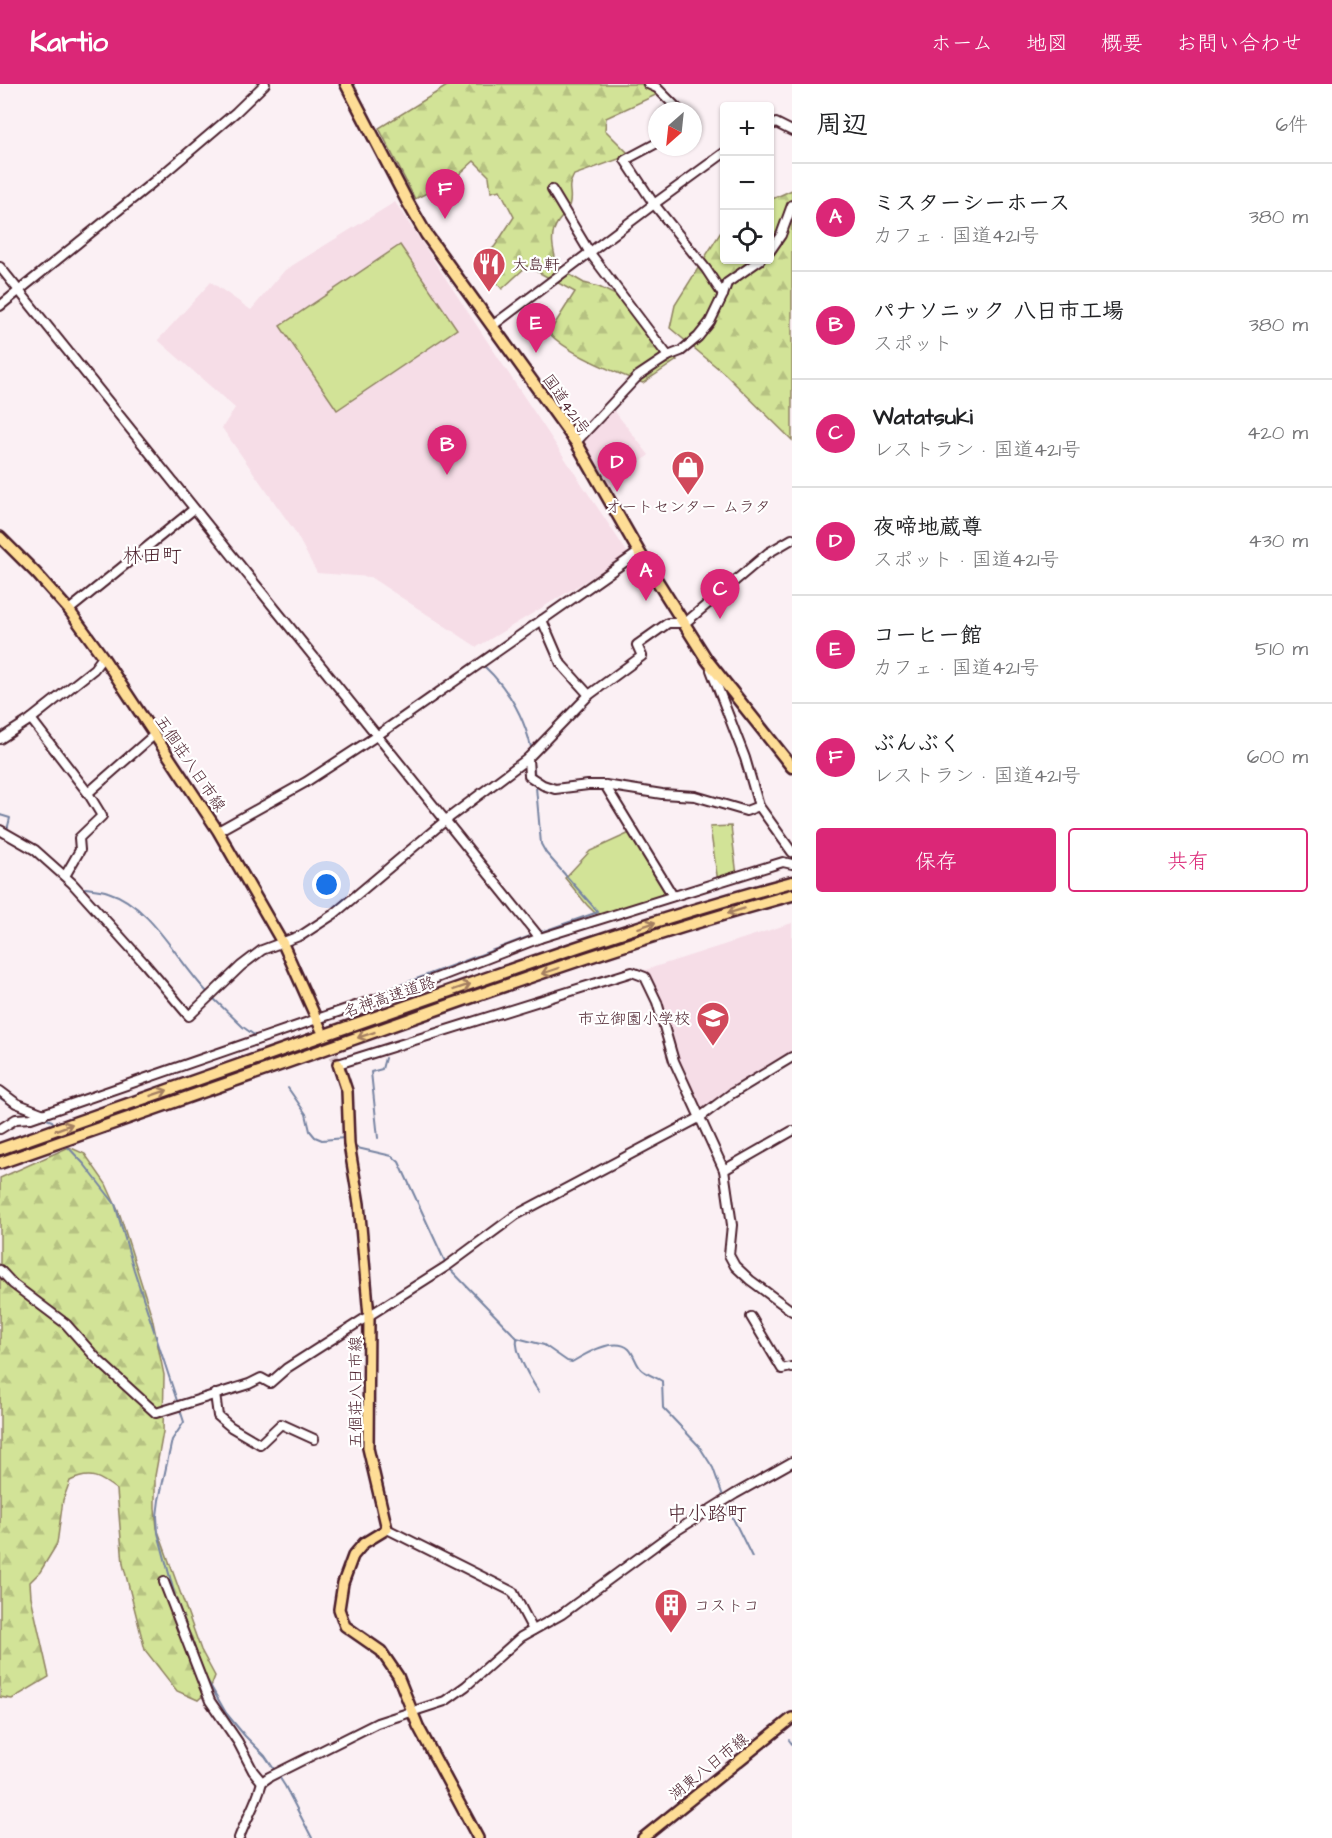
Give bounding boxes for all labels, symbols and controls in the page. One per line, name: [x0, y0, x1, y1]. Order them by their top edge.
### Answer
text: Kartio: [30, 23, 108, 62]
text: ホーム: [931, 29, 993, 58]
text: 地図: [1026, 29, 1068, 58]
text: 概要: [1101, 29, 1143, 58]
text: お問い合わせ: [1176, 29, 1302, 58]
north arrow: [648, 102, 702, 156]
map controls: [720, 102, 774, 264]
button: +: [720, 102, 774, 156]
text: 周辺: [816, 107, 868, 143]
text: 6件: [1275, 111, 1308, 139]
button: −: [720, 156, 774, 210]
pin: F: [426, 170, 464, 219]
text: ミスターシーホース: [873, 188, 1071, 219]
text: A: [829, 203, 842, 231]
text: 380 m: [1249, 203, 1308, 231]
button: locate: [720, 210, 774, 264]
text: カフェ · 国道421号: [873, 222, 1039, 250]
restaurant icon: 大島軒: [471, 246, 507, 293]
place label: 大島軒: [512, 254, 560, 276]
text: パナソニック 八日市工場: [873, 296, 1124, 327]
pin: E: [516, 304, 556, 353]
text: B: [828, 311, 843, 339]
text: 380 m: [1249, 311, 1308, 339]
text: スポット: [873, 330, 953, 358]
street label: 国道421号: [537, 370, 595, 440]
text: Watatsuki: [873, 402, 973, 433]
text: C: [828, 419, 843, 447]
text: 420 m: [1247, 419, 1308, 447]
pin: B: [428, 426, 466, 475]
text: レストラン · 国道421号: [873, 436, 1081, 464]
pin: D: [598, 442, 636, 492]
shop icon: オートセンター ムラタ: [670, 449, 706, 496]
place label: オートセンター ムラタ: [605, 496, 771, 518]
text: 夜啼地蔵尊: [873, 512, 983, 543]
text: D: [829, 527, 842, 555]
text: 430 m: [1248, 527, 1308, 555]
district label: 林田町: [122, 542, 182, 570]
text: スポット · 国道421号: [873, 546, 1059, 574]
pin: A: [626, 552, 666, 601]
pin: C: [700, 570, 740, 619]
text: コーヒー館: [873, 620, 982, 651]
text: E: [830, 635, 841, 663]
text: 510 m: [1255, 635, 1308, 663]
text: カフェ · 国道421号: [873, 654, 1039, 682]
street label: 五個荘八日市線: [150, 711, 231, 816]
text: ぶんぶく: [873, 728, 961, 759]
text: F: [829, 743, 842, 771]
text: 600 m: [1247, 743, 1308, 771]
text: レストラン · 国道421号: [873, 762, 1081, 790]
button: 保存: [816, 828, 1056, 892]
button: 共有: [1068, 828, 1308, 892]
your location: [312, 870, 341, 899]
one-way arrow: [727, 906, 746, 917]
one-way arrow: [637, 919, 656, 930]
one-way arrow: [541, 966, 560, 977]
street label: 名神高速道路: [340, 971, 438, 1023]
one-way arrow: [452, 980, 471, 991]
school or university icon: 市立御園小学校: [695, 1000, 731, 1047]
place label: 市立御園小学校: [578, 1008, 690, 1030]
one-way arrow: [357, 1030, 376, 1041]
one-way arrow: [149, 1086, 168, 1097]
one-way arrow: [54, 1120, 73, 1131]
street label: 五個荘八日市線: [345, 1336, 367, 1448]
district label: 中小路町: [667, 1500, 747, 1528]
building icon: コストコ: [653, 1587, 689, 1634]
place label: コストコ: [694, 1595, 759, 1617]
street label: 湖東八日市線: [664, 1728, 753, 1806]

